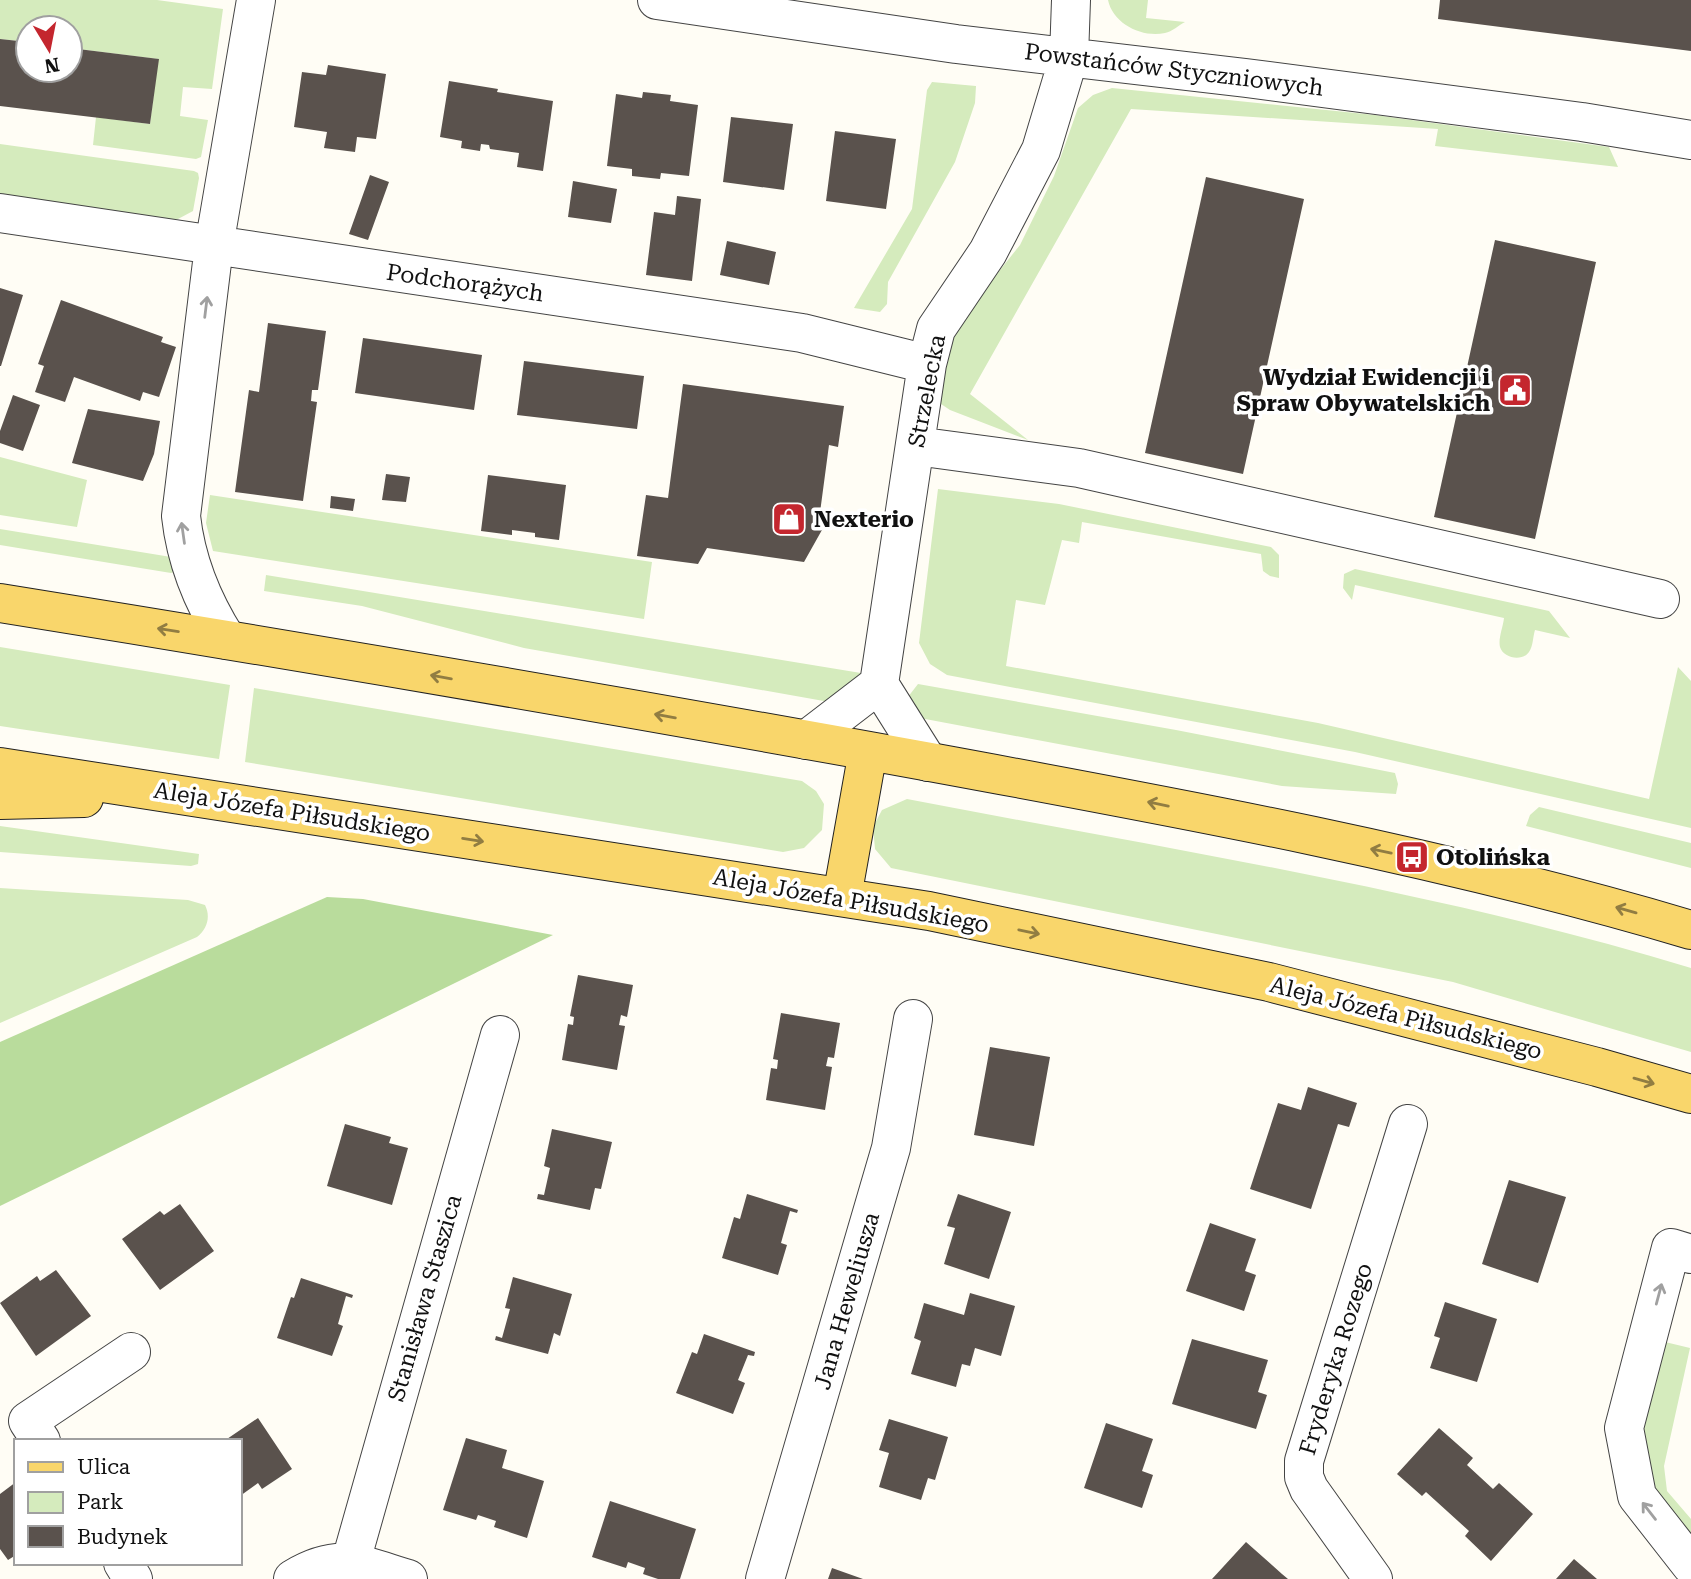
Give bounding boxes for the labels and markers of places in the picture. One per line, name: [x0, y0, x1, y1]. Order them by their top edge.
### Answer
place label: Wydział Ewidencji i Spraw Obywatelskich: [1236, 364, 1491, 417]
public building icon: Wydział Ewidencji i Spraw Obywatelskich: [1496, 371, 1534, 409]
shop icon: Nexterio: [770, 500, 808, 538]
place label: Nexterio: [814, 506, 914, 533]
bus stop icon: Otolińska: [1393, 838, 1431, 876]
place label: Otolińska: [1436, 844, 1551, 871]

